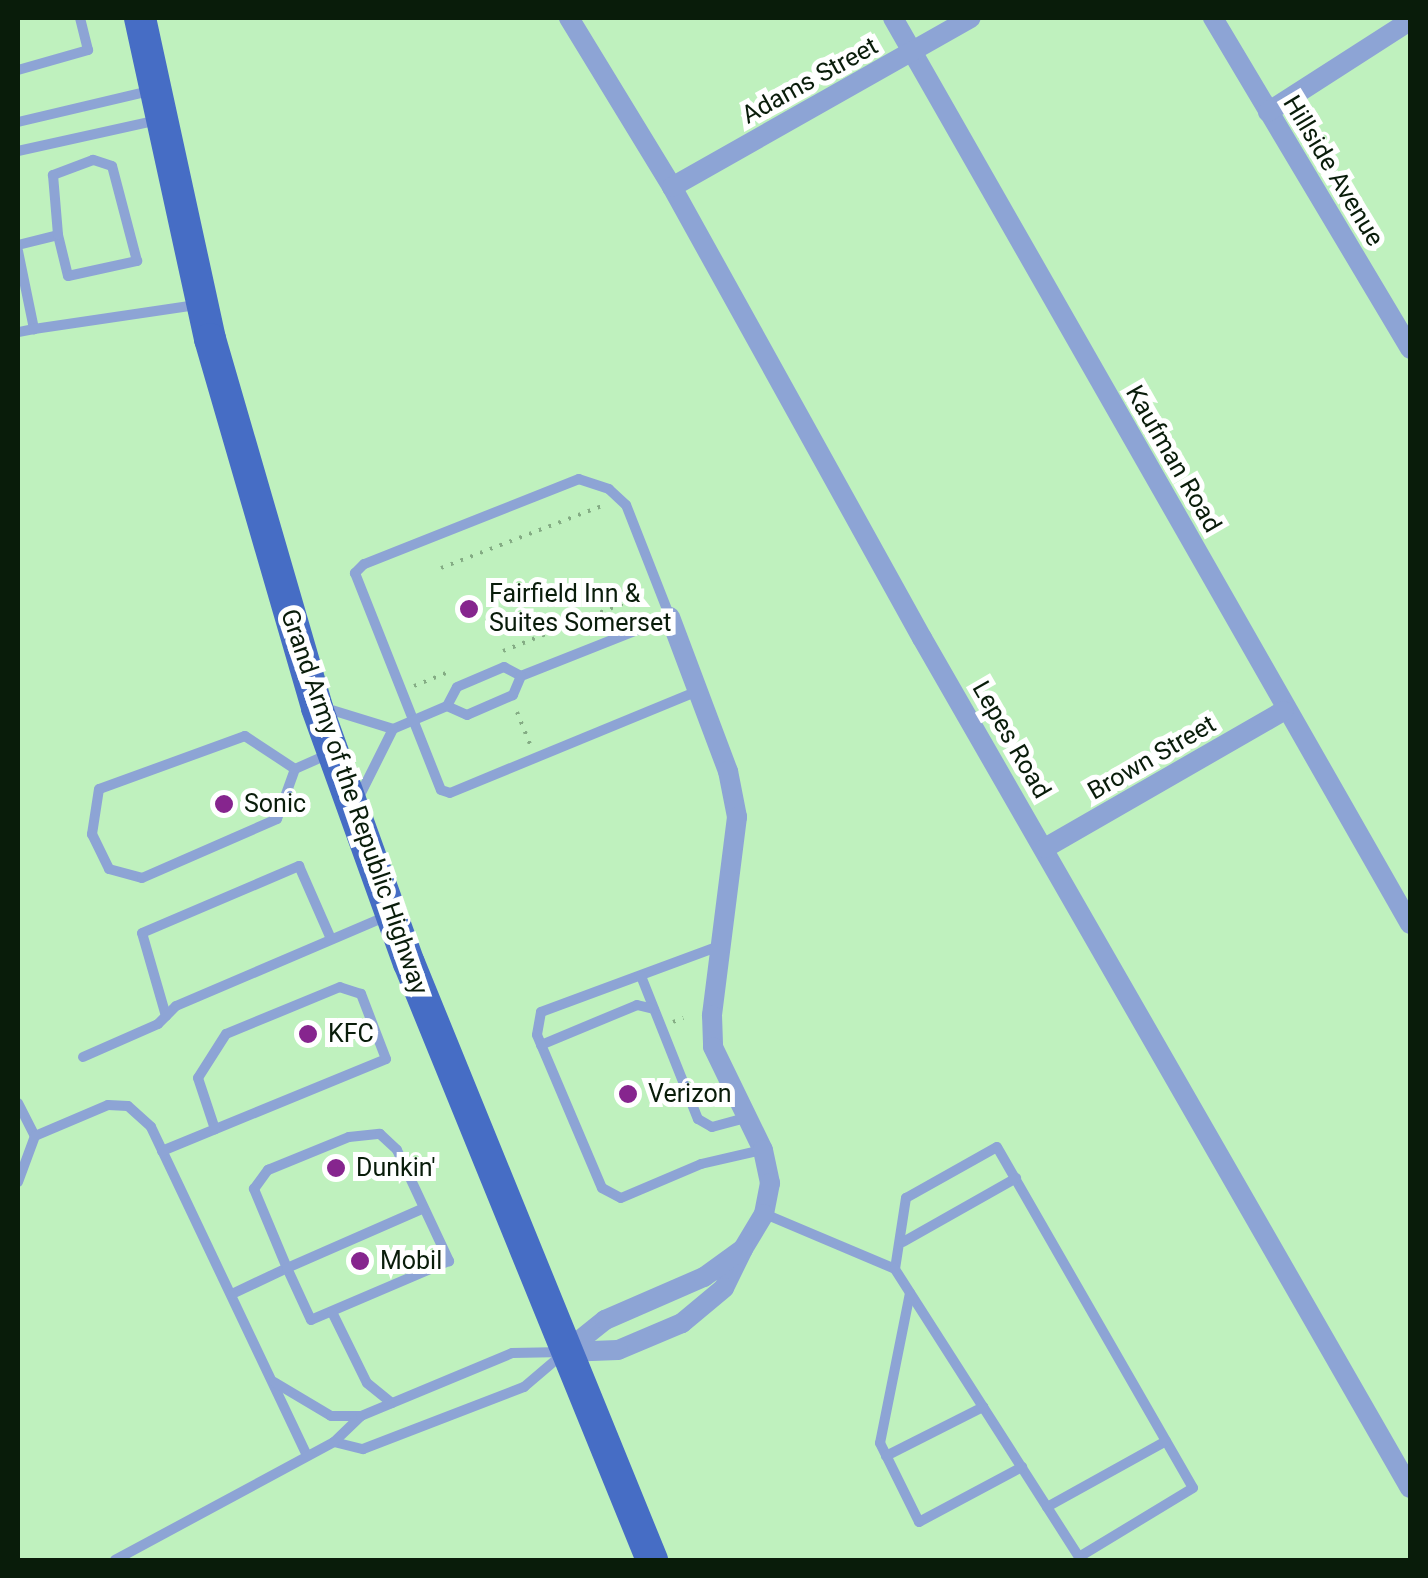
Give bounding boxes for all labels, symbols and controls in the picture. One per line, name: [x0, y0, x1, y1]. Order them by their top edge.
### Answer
street label: Adams Street: [737, 31, 883, 131]
street label: Hillside Avenue: [1276, 90, 1390, 252]
street label: Kaufman Road: [1119, 380, 1227, 538]
place label: Fairfield Inn & Suites Somerset: [489, 580, 671, 639]
marker: Fairfield Inn & Suites Somerset: [458, 598, 480, 620]
street label: Grand Army of the Republic Highway: [274, 605, 434, 999]
street label: Lepes Road: [965, 676, 1057, 804]
street label: Brown Street: [1083, 709, 1221, 807]
place label: Sonic: [244, 789, 306, 819]
marker: Sonic: [213, 793, 235, 815]
place label: KFC: [328, 1019, 374, 1049]
marker: KFC: [297, 1023, 319, 1045]
place label: Verizon: [648, 1079, 731, 1109]
marker: Verizon: [617, 1083, 639, 1105]
place label: Dunkin': [356, 1153, 436, 1183]
marker: Dunkin': [325, 1157, 347, 1179]
place label: Mobil: [380, 1246, 442, 1276]
marker: Mobil: [349, 1250, 371, 1272]

